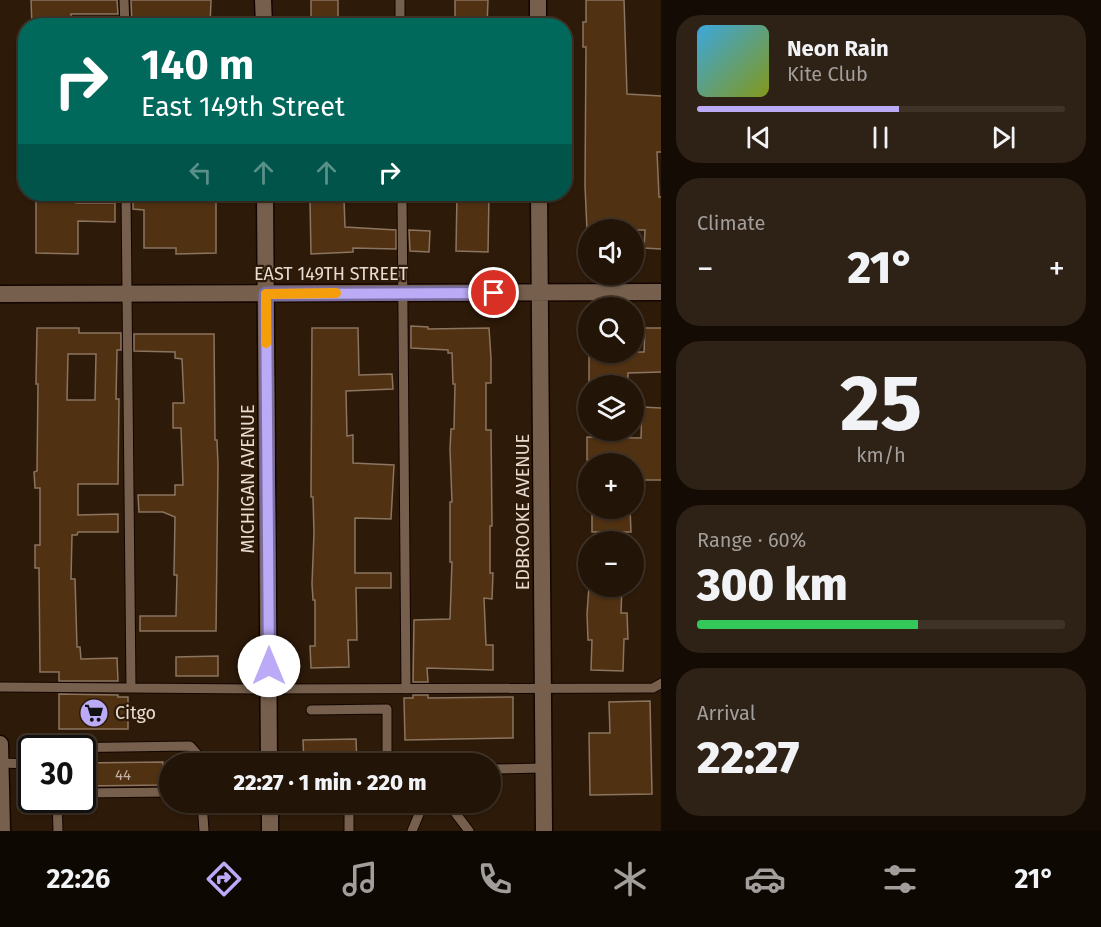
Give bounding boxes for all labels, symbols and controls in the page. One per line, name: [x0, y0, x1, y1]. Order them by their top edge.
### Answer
text: Neon Rain: [787, 35, 889, 62]
text: 140 m: [141, 40, 254, 90]
icon: right: [42, 42, 120, 120]
text: Kite Club: [787, 62, 868, 86]
text: East 149th Street: [141, 91, 345, 123]
icon: previous: [742, 121, 775, 154]
icon: pause: [864, 121, 897, 154]
icon: next: [987, 121, 1020, 154]
icon: left: [184, 156, 217, 189]
icon: ahead: [247, 156, 280, 189]
icon: ahead: [310, 156, 343, 189]
icon: right: [373, 156, 406, 189]
text: Climate: [697, 211, 765, 235]
map controls: [578, 219, 644, 597]
button: sound: [578, 219, 644, 285]
text: 21°: [847, 241, 915, 295]
text: −: [697, 249, 714, 289]
text: +: [1049, 249, 1065, 289]
street label: EAST 149TH STREET: [254, 263, 409, 285]
pin: [468, 267, 519, 318]
icon: arrive: [477, 276, 510, 309]
button: search: [578, 297, 644, 363]
text: 25: [840, 357, 922, 451]
button: layers: [578, 375, 644, 441]
street label: MICHIGAN AVENUE: [237, 404, 259, 554]
street label: EDBROOKE AVENUE: [512, 434, 534, 590]
text: km/h: [856, 443, 906, 467]
button: +: [578, 453, 644, 519]
text: Range · 60%: [697, 528, 806, 552]
button: −: [578, 531, 644, 597]
text: 300 km: [697, 558, 848, 612]
position arrow: [237, 634, 301, 698]
supermarket icon: Citgo: [78, 697, 110, 729]
text: Arrival: [697, 701, 756, 725]
place label: Citgo: [115, 702, 156, 724]
text: 22:27: [697, 731, 799, 785]
speed limit sign: 30: [18, 735, 96, 813]
house number: 44: [115, 766, 131, 784]
text: 22:27 · 1 min · 220 m: [233, 769, 427, 796]
icon: directions: [203, 858, 245, 900]
icon: music: [339, 858, 381, 900]
icon: phone: [474, 858, 516, 900]
icon: climate: [609, 858, 651, 900]
icon: car: [744, 858, 786, 900]
icon: filters: [879, 858, 921, 900]
text: 22:26: [47, 863, 110, 895]
text: 21°: [1014, 863, 1054, 895]

